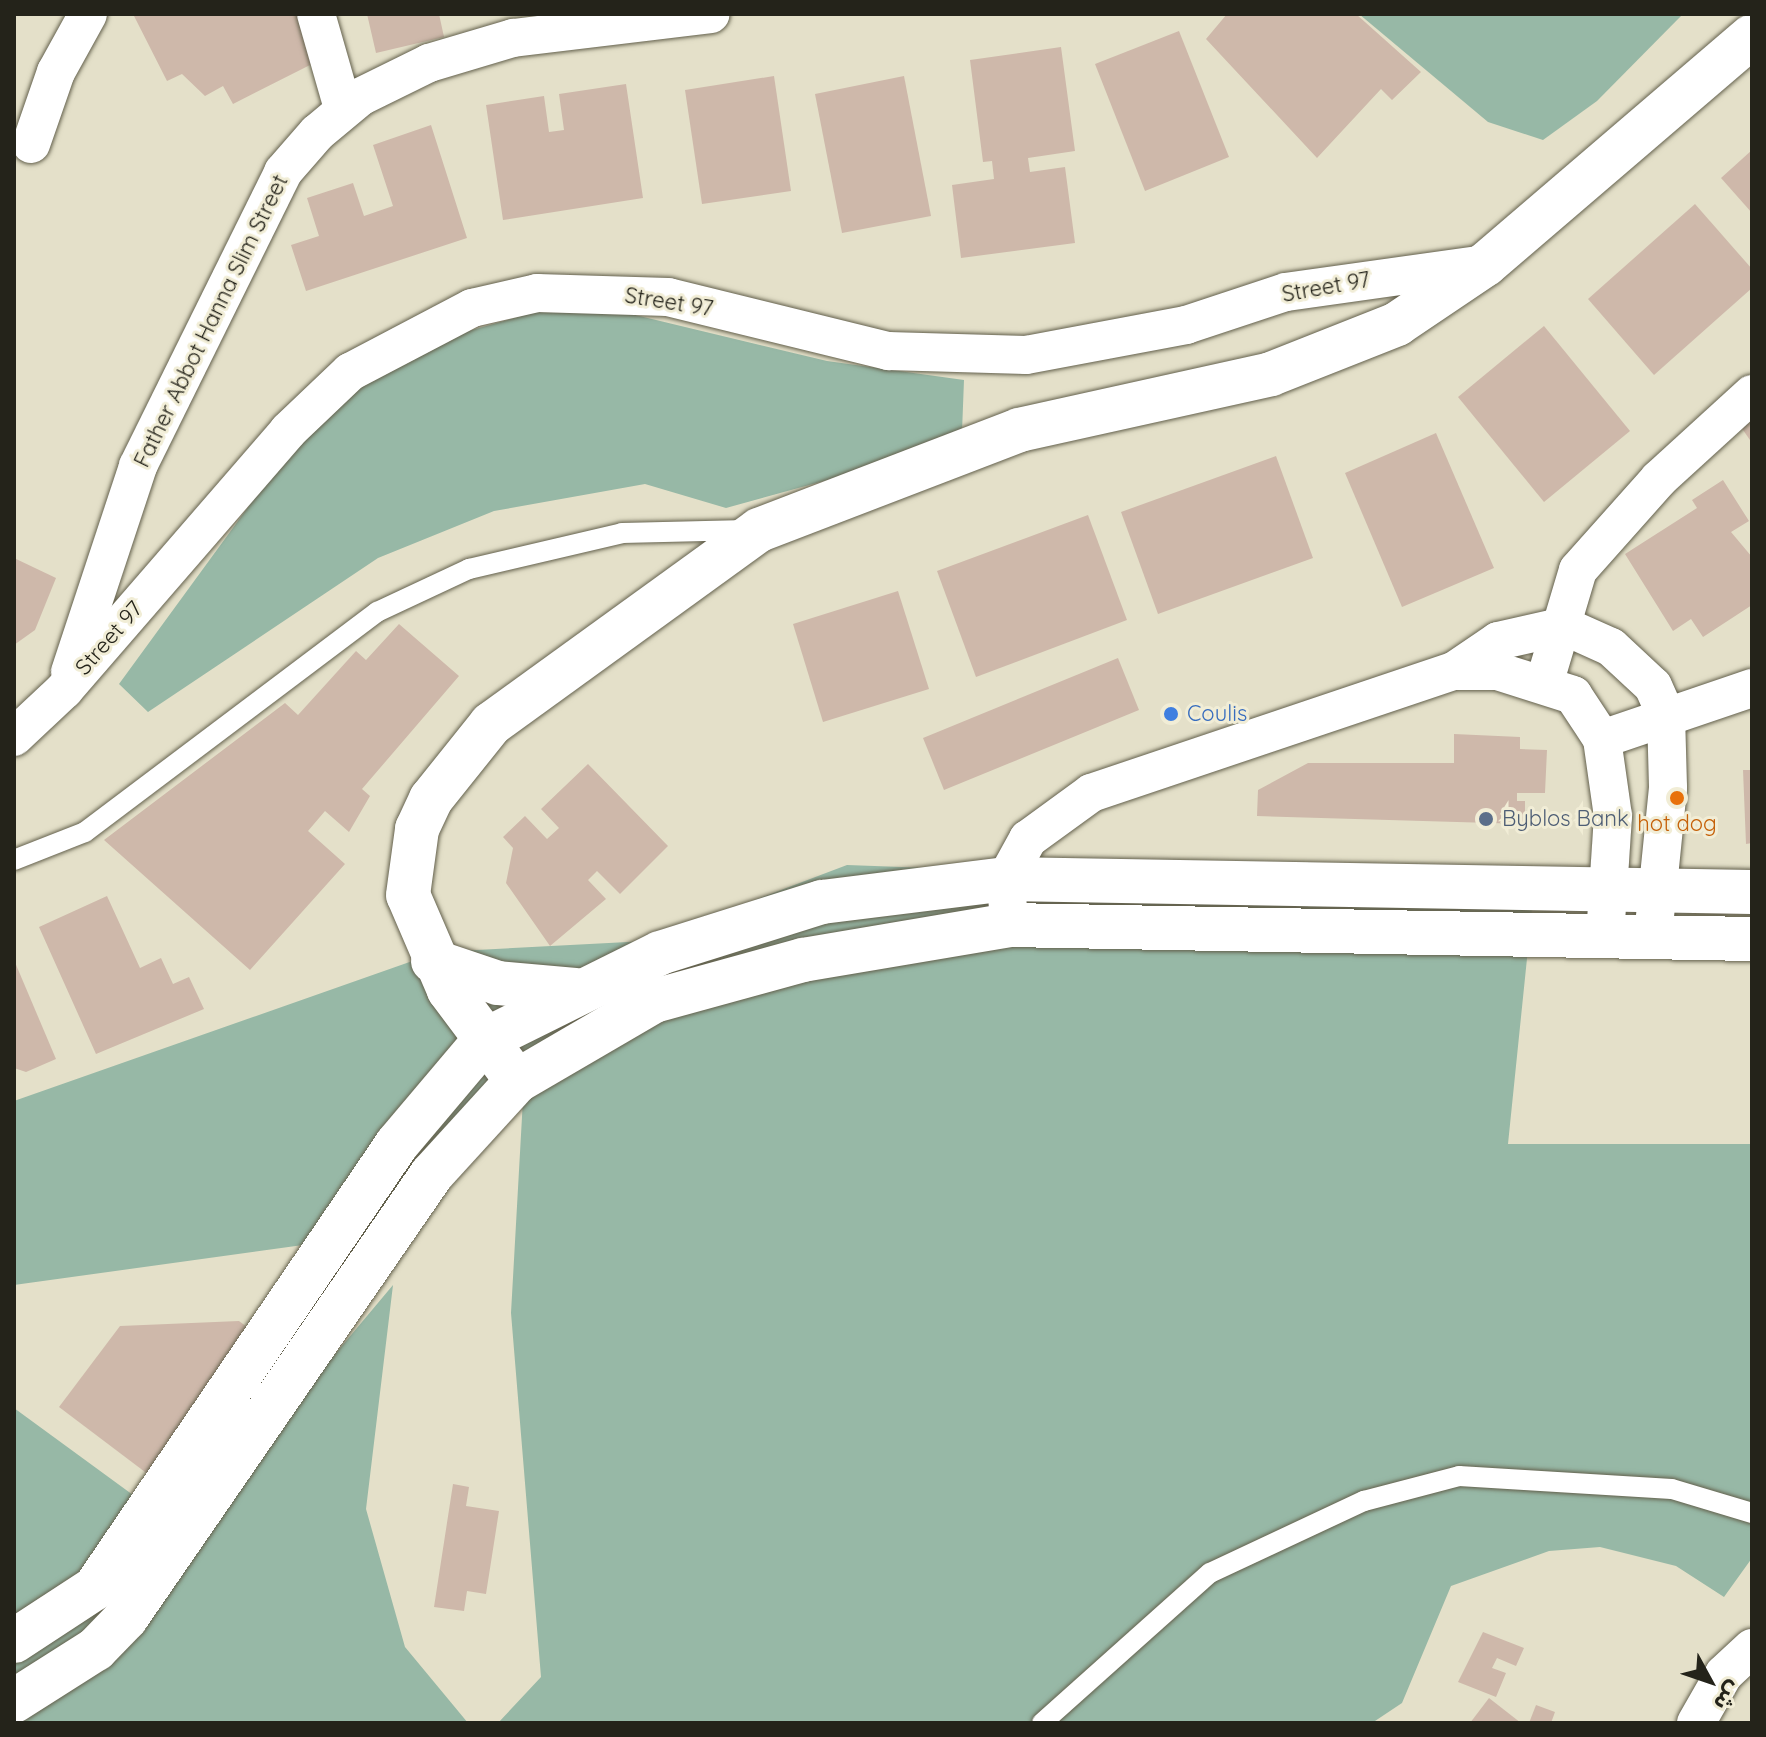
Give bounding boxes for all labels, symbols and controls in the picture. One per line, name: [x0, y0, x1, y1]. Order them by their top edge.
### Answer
street label: Father Abbot Hanna Slim Street: [129, 170, 293, 472]
street label: Street 97: [1280, 266, 1372, 308]
street label: Street 97: [623, 282, 715, 322]
street label: Street 97: [70, 596, 148, 680]
place label: Coulis: [1187, 701, 1247, 727]
marker: Coulis: [1162, 705, 1180, 723]
marker: hot dog: [1668, 789, 1686, 807]
place label: Byblos Bank: [1502, 806, 1629, 832]
marker: Byblos Bank: [1477, 810, 1495, 828]
place label: hot dog: [1637, 811, 1717, 837]
north arrow: [1670, 1641, 1750, 1721]
text: ش: [1708, 1676, 1749, 1717]

